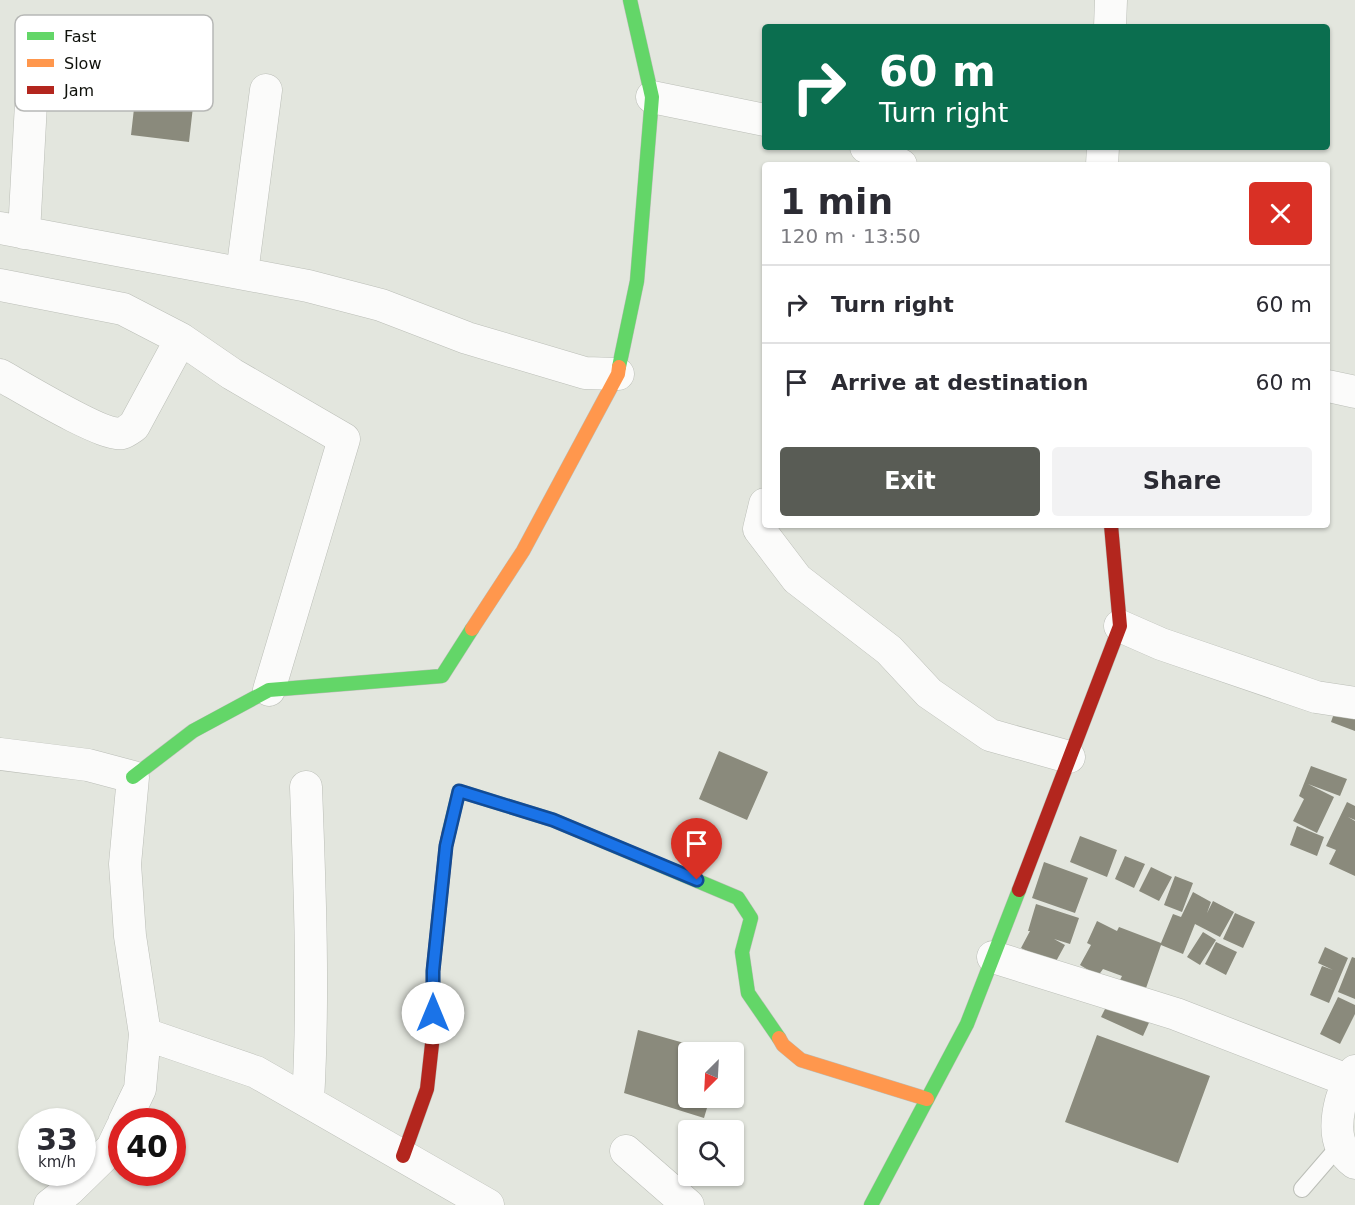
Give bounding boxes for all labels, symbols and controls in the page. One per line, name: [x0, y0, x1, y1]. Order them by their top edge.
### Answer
legend: [15, 15, 213, 111]
text: Fast: [64, 27, 96, 46]
text: 60 m: [879, 47, 996, 96]
icon: right: [780, 48, 858, 126]
text: Slow: [64, 54, 101, 73]
text: Jam: [63, 81, 94, 100]
text: Turn right: [879, 97, 1008, 128]
text: 1 min: [780, 181, 893, 222]
button: close: [1249, 182, 1312, 245]
text: 120 m · 13:50: [780, 224, 921, 248]
icon: right: [780, 288, 813, 321]
text: Turn right: [831, 292, 954, 317]
text: 60 m: [1256, 292, 1312, 317]
icon: arrive: [780, 366, 813, 399]
text: Arrive at destination: [831, 370, 1088, 395]
text: 60 m: [1256, 370, 1312, 395]
button: Exit: [780, 447, 1040, 516]
button: Share: [1052, 447, 1312, 516]
pin: [671, 818, 722, 880]
icon: arrive: [680, 827, 713, 860]
position arrow: [401, 981, 465, 1045]
north arrow: [678, 1042, 744, 1108]
map controls: [678, 1042, 744, 1186]
speed limit sign: 40: [108, 1108, 186, 1186]
button: search: [678, 1120, 744, 1186]
text: 33: [36, 1122, 78, 1157]
text: km/h: [38, 1153, 76, 1171]

